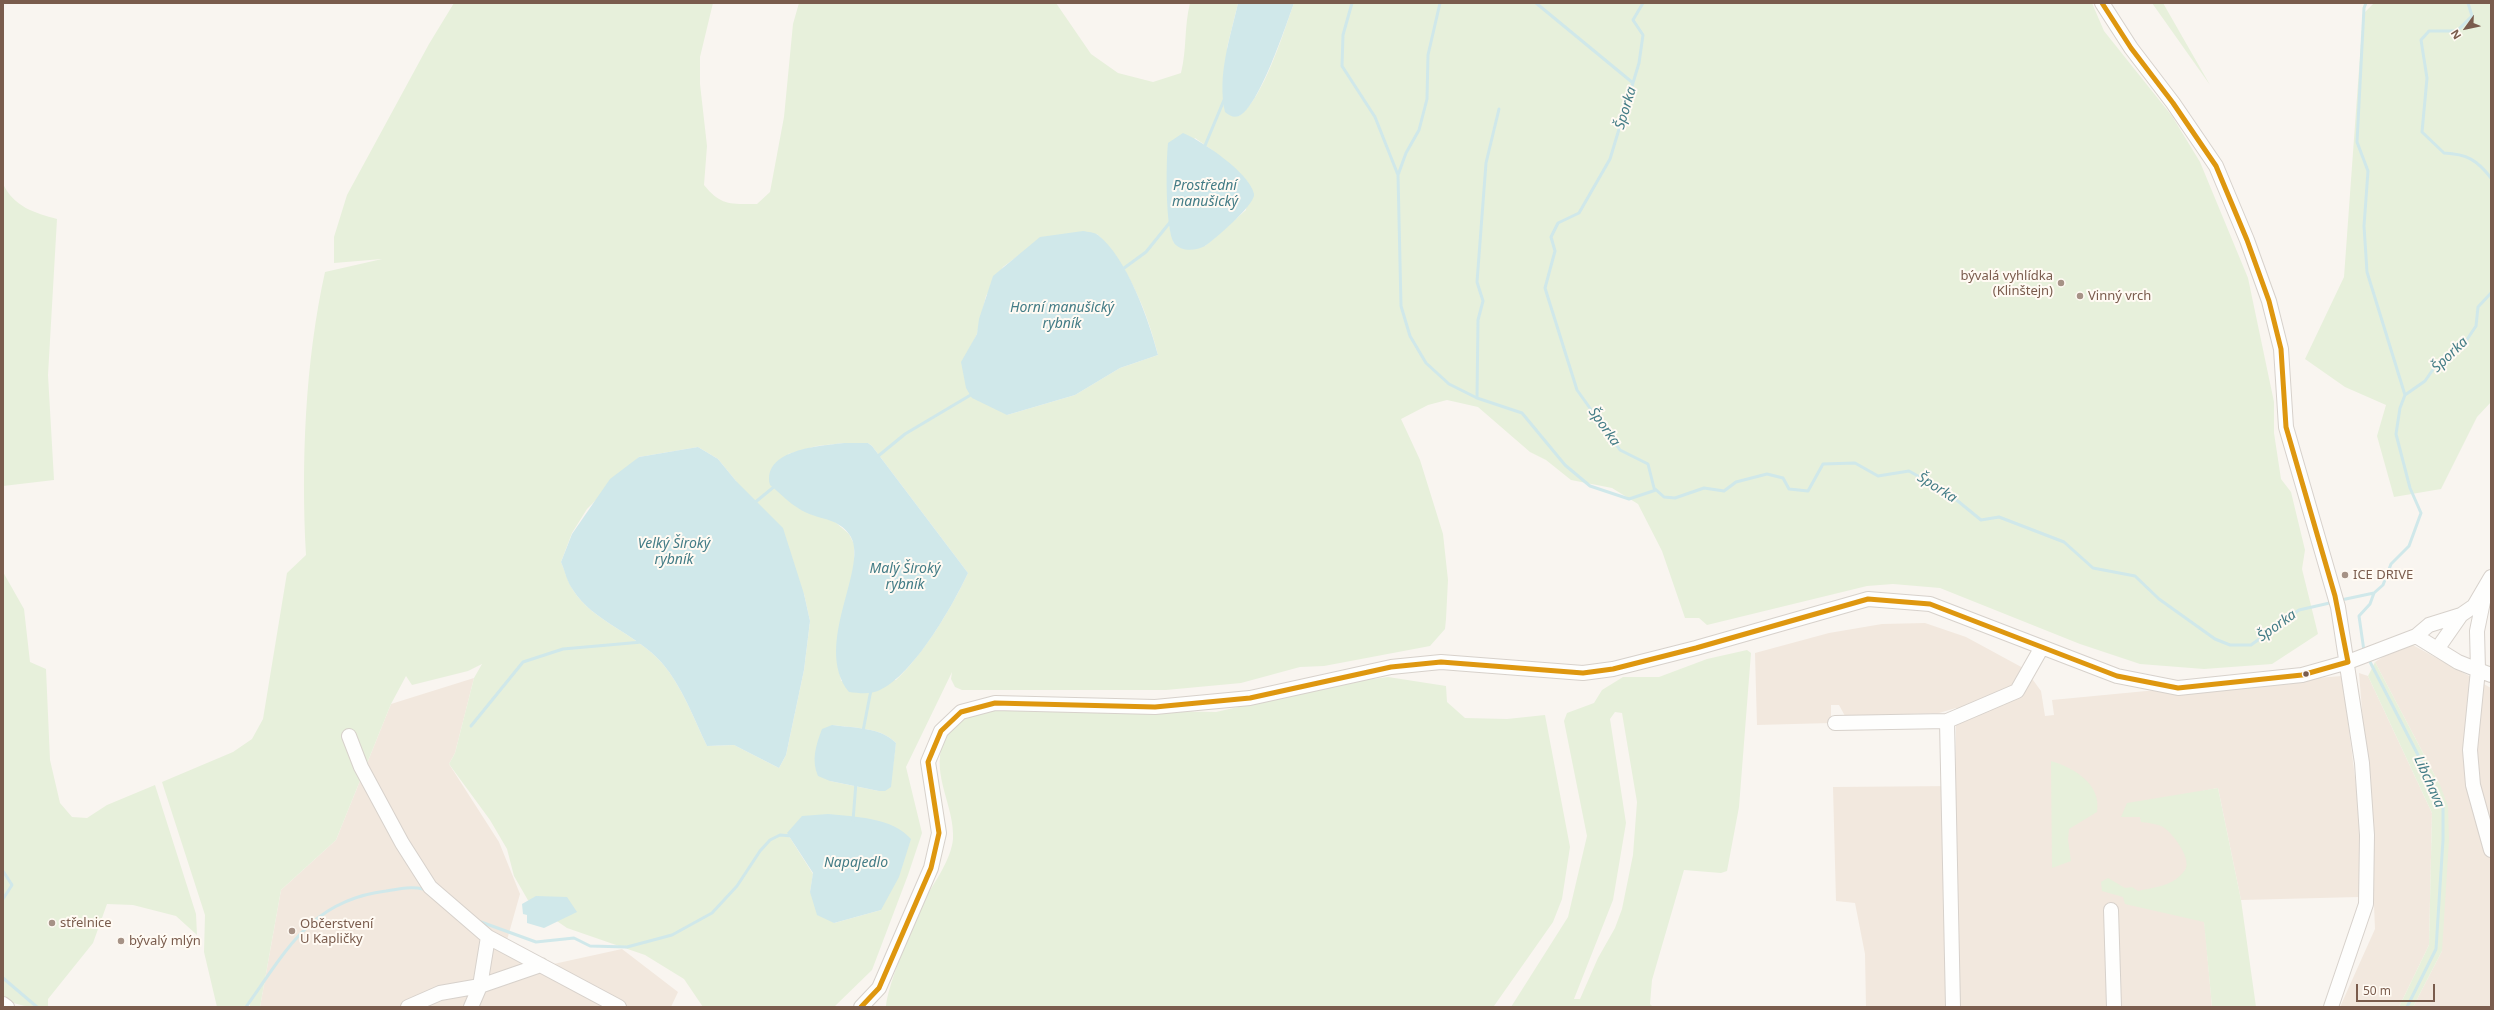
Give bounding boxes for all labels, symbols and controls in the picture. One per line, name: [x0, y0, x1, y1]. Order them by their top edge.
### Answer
north arrow: [2446, 8, 2486, 48]
text: N: [2447, 27, 2464, 43]
water label: Šporka: [1612, 85, 1640, 131]
water label: Prostřední manušický: [1172, 178, 1238, 210]
place label: bývalá vyhlídka (Klinštejn): [1961, 268, 2053, 299]
marker: bývalá vyhlídka (Klinštejn): [2056, 278, 2066, 288]
place label: Vinný vrch: [2088, 288, 2151, 304]
marker: Vinný vrch: [2075, 291, 2085, 301]
water label: Horní manušický rybník: [1010, 300, 1114, 332]
water label: Šporka: [2429, 334, 2471, 376]
water label: Šporka: [1585, 404, 1623, 450]
water label: Šporka: [1914, 469, 1960, 507]
water label: Velký Široký rybník: [638, 536, 710, 568]
water label: Malý Široký rybník: [870, 561, 940, 594]
place label: ICE DRIVE: [2353, 567, 2413, 583]
marker: ICE DRIVE: [2340, 570, 2350, 580]
water label: Šporka: [2254, 607, 2300, 645]
unlabelled marker: [2301, 669, 2311, 679]
water label: Libchava: [2410, 753, 2448, 811]
water label: Napajedlo: [824, 855, 888, 871]
place label: střelnice: [60, 915, 112, 931]
place label: Občerstvení U Kapličky: [300, 916, 373, 947]
marker: střelnice: [47, 918, 57, 928]
marker: Občerstvení U Kapličky: [287, 926, 297, 936]
place label: bývalý mlýn: [129, 933, 201, 949]
marker: bývalý mlýn: [116, 936, 126, 946]
scale bar: [2358, 976, 2437, 1002]
text: 50 m: [2363, 982, 2391, 999]

